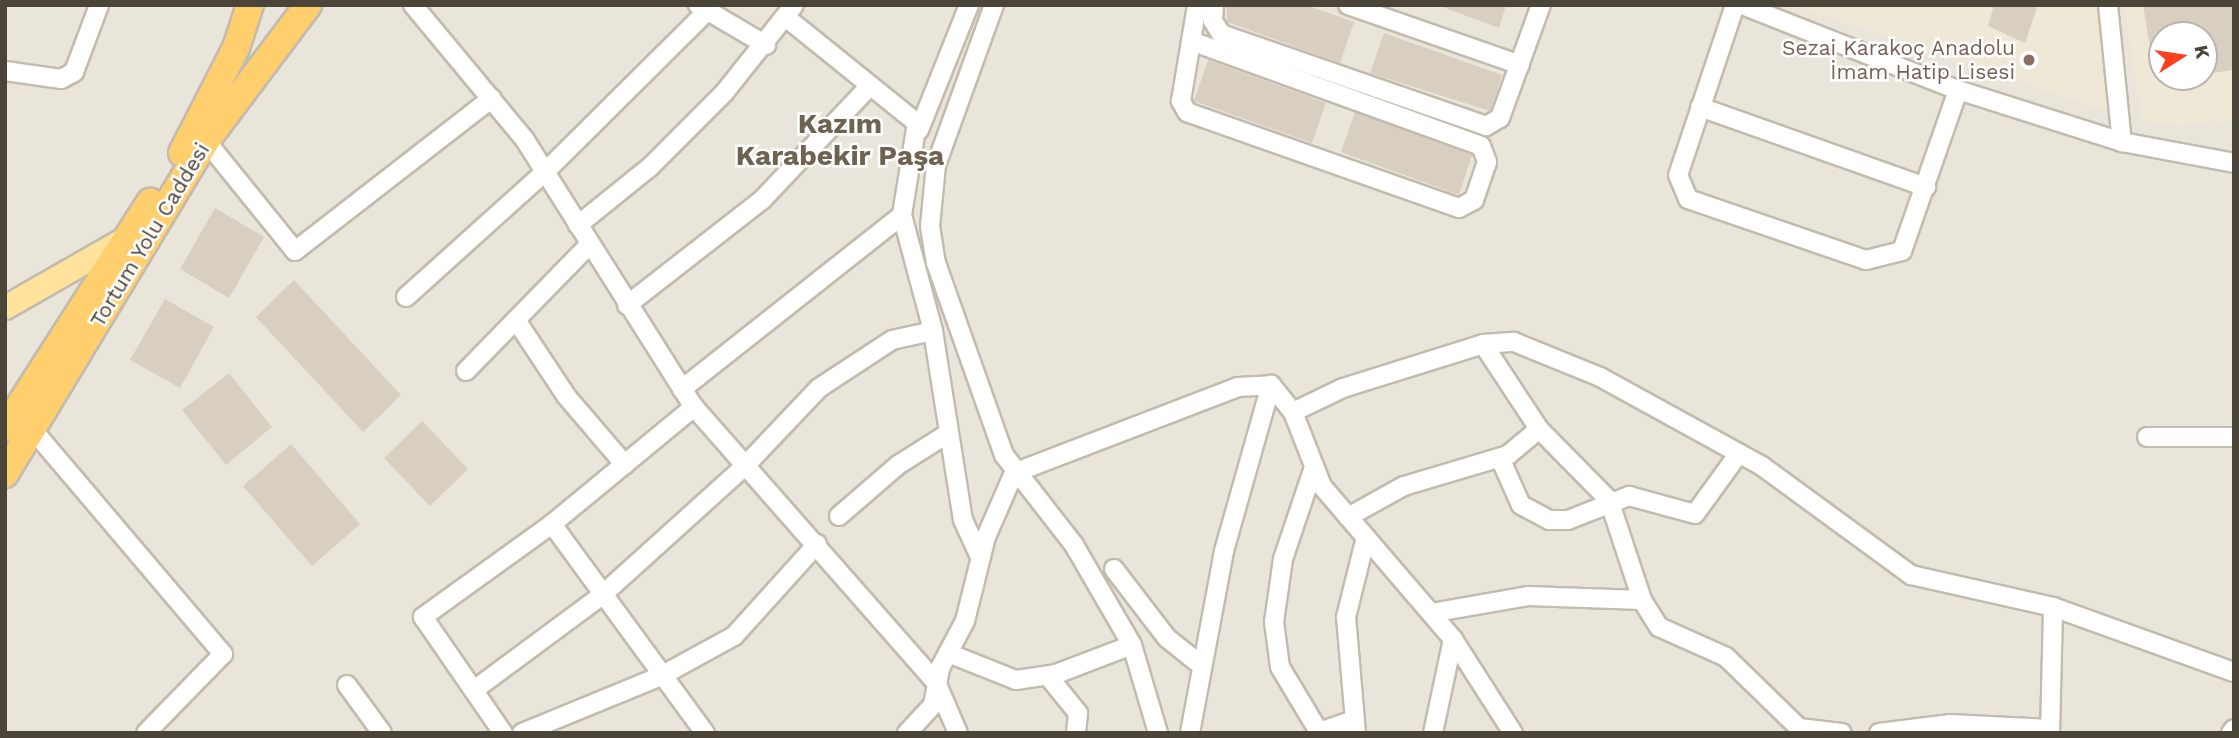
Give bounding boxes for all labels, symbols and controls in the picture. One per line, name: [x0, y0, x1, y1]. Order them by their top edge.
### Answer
north arrow: [2148, 21, 2218, 91]
place label: Sezai Karakoç Anadolu İmam Hatip Lisesi: [1781, 35, 2015, 85]
text: K: [2189, 43, 2215, 61]
marker: Sezai Karakoç Anadolu İmam Hatip Lisesi: [2021, 52, 2037, 68]
district label: Kazım Karabekir Paşa: [735, 107, 945, 173]
street label: Tortum Yolu Caddesi: [85, 138, 215, 332]

